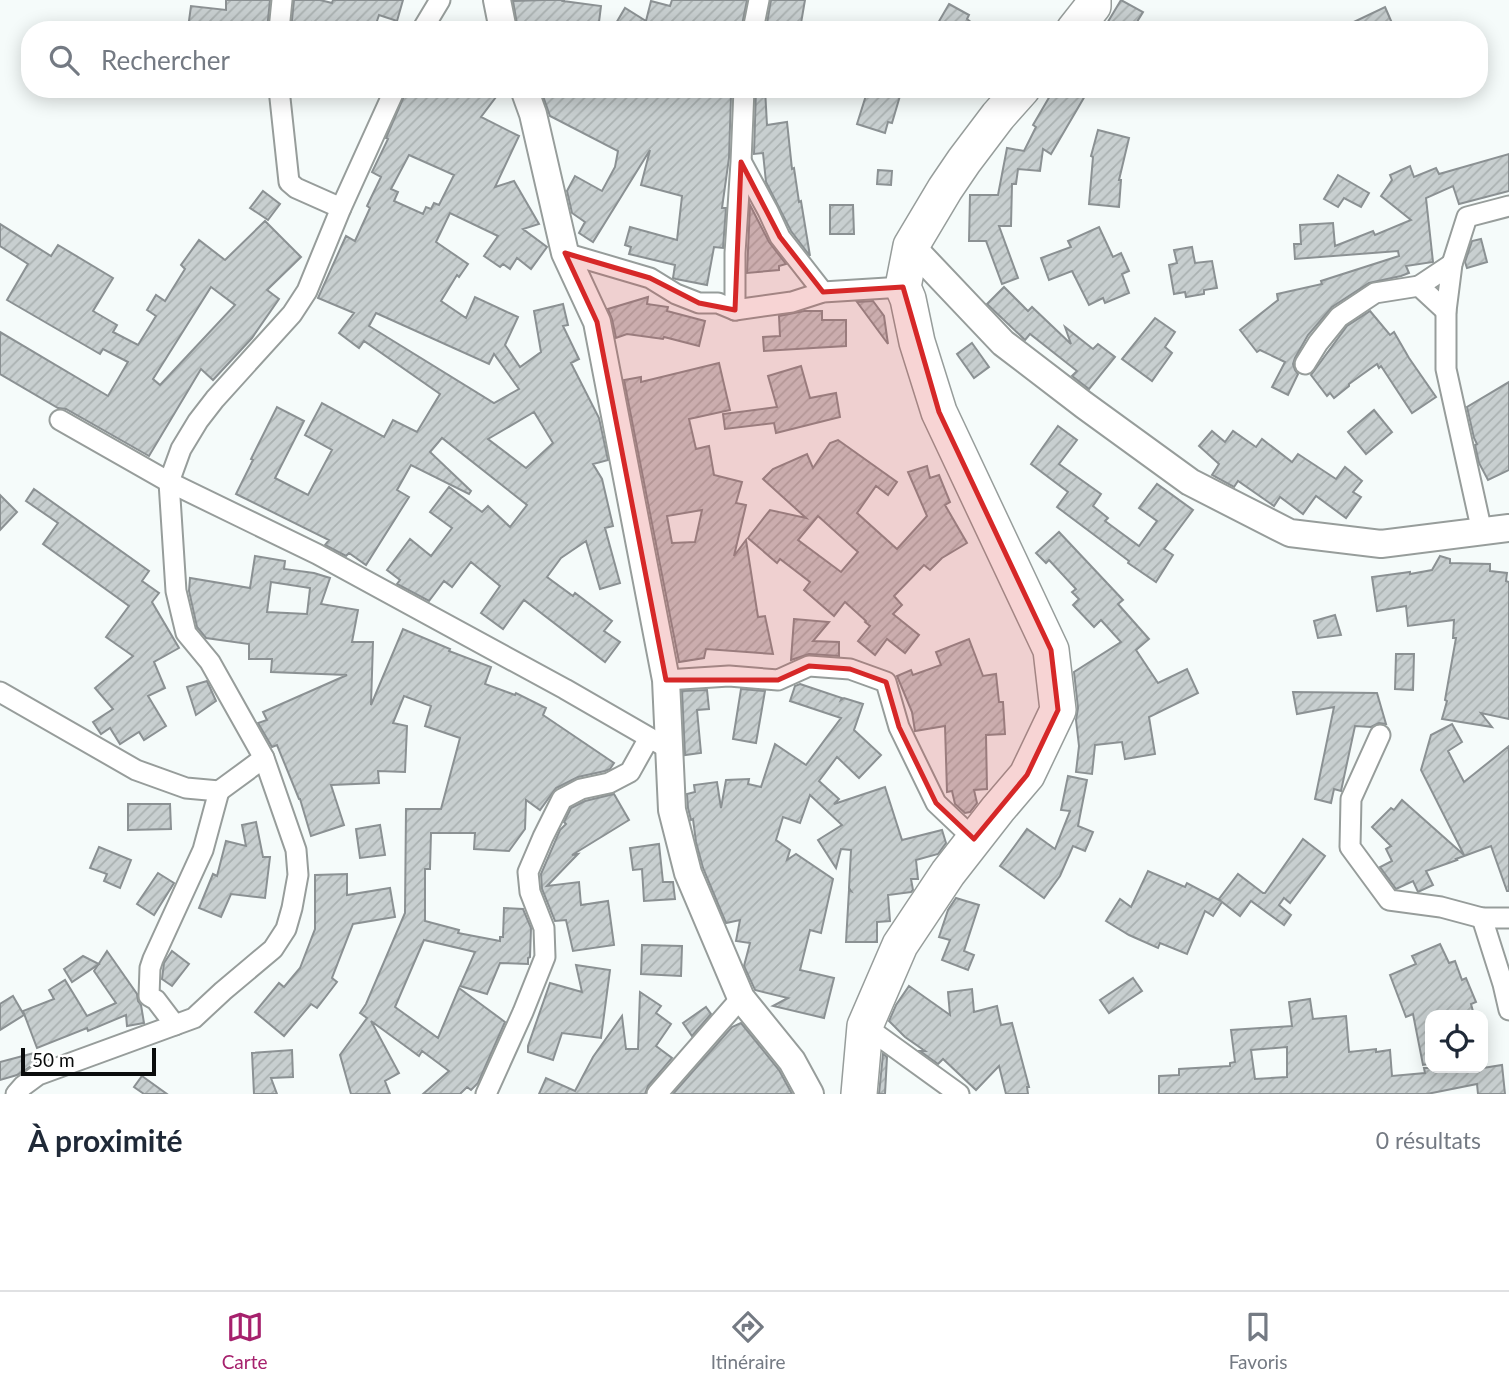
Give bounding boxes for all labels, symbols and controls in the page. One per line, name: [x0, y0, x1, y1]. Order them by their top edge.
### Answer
search box: [21, 21, 1488, 98]
icon: search: [45, 41, 83, 79]
text: Rechercher: [101, 44, 230, 76]
map controls: [1425, 1010, 1488, 1073]
button: locate: [1425, 1010, 1488, 1073]
scale bar: [21, 1045, 156, 1077]
text: 50 m: [32, 1048, 75, 1071]
text: À proximité: [28, 1122, 183, 1158]
text: 0 résultats: [1376, 1126, 1481, 1154]
tab: Carte: [222, 1308, 267, 1373]
tab: Itinéraire: [711, 1308, 785, 1373]
tab: Favoris: [1229, 1308, 1287, 1373]

